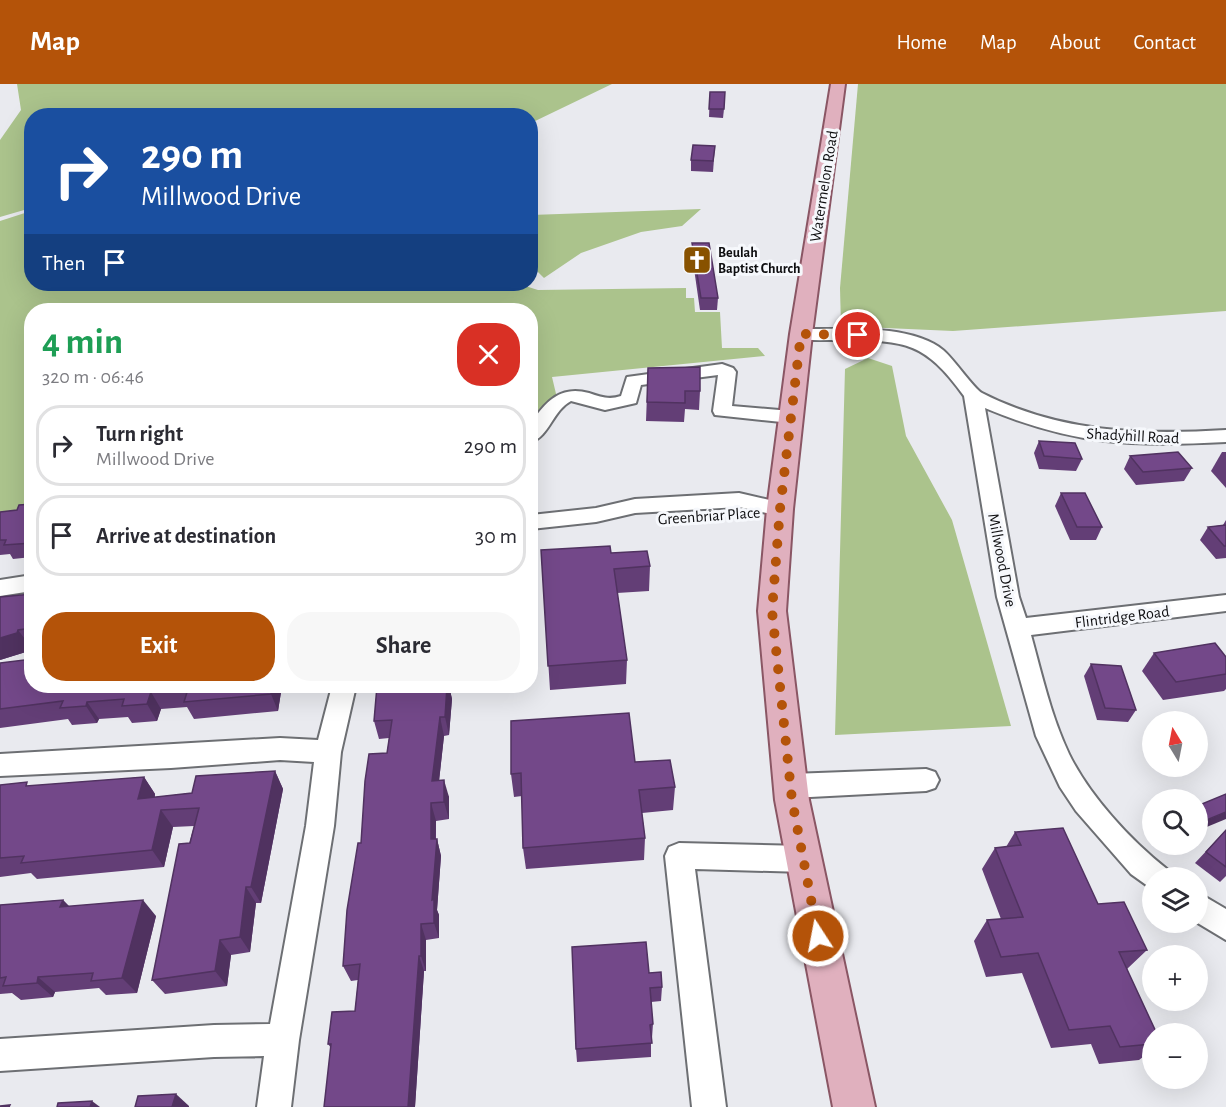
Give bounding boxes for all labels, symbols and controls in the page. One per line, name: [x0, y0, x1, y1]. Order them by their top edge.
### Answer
text: Map: [30, 28, 80, 56]
text: Home: [896, 32, 947, 53]
text: Map: [980, 32, 1017, 53]
text: About: [1050, 32, 1100, 53]
text: Contact: [1133, 32, 1196, 53]
street label: Watermelon Road: [807, 129, 841, 243]
icon: right: [42, 132, 120, 210]
text: 290 m: [141, 134, 243, 176]
text: Millwood Drive: [141, 183, 301, 210]
church icon: Beulah Baptist Church: [681, 244, 713, 276]
icon: arrive: [98, 246, 131, 279]
place label: Beulah Baptist Church: [718, 246, 800, 276]
text: Then: [42, 252, 86, 274]
pin: [832, 309, 883, 360]
icon: arrive: [841, 318, 874, 351]
button: close: [457, 323, 520, 386]
text: 4 min: [42, 324, 123, 360]
text: 320 m · 06:46: [42, 367, 144, 387]
text: Turn right: [96, 423, 183, 445]
street label: Shadyhill Road: [1086, 426, 1180, 447]
icon: right: [45, 429, 78, 462]
text: 290 m: [464, 435, 517, 457]
text: Millwood Drive: [96, 449, 215, 469]
street label: Greenbriar Place: [657, 504, 761, 528]
street label: Millwood Drive: [985, 512, 1019, 608]
icon: arrive: [45, 519, 78, 552]
text: Arrive at destination: [96, 525, 276, 547]
text: 30 m: [475, 525, 517, 547]
street label: Flintridge Road: [1074, 603, 1170, 631]
button: Exit: [42, 612, 275, 681]
button: Share: [287, 612, 520, 681]
north arrow: [1142, 711, 1208, 777]
map controls: [1142, 711, 1208, 1089]
button: search: [1142, 789, 1208, 855]
button: layers: [1142, 867, 1208, 933]
position arrow: [786, 904, 850, 968]
button: +: [1142, 945, 1208, 1011]
button: −: [1142, 1023, 1208, 1089]

